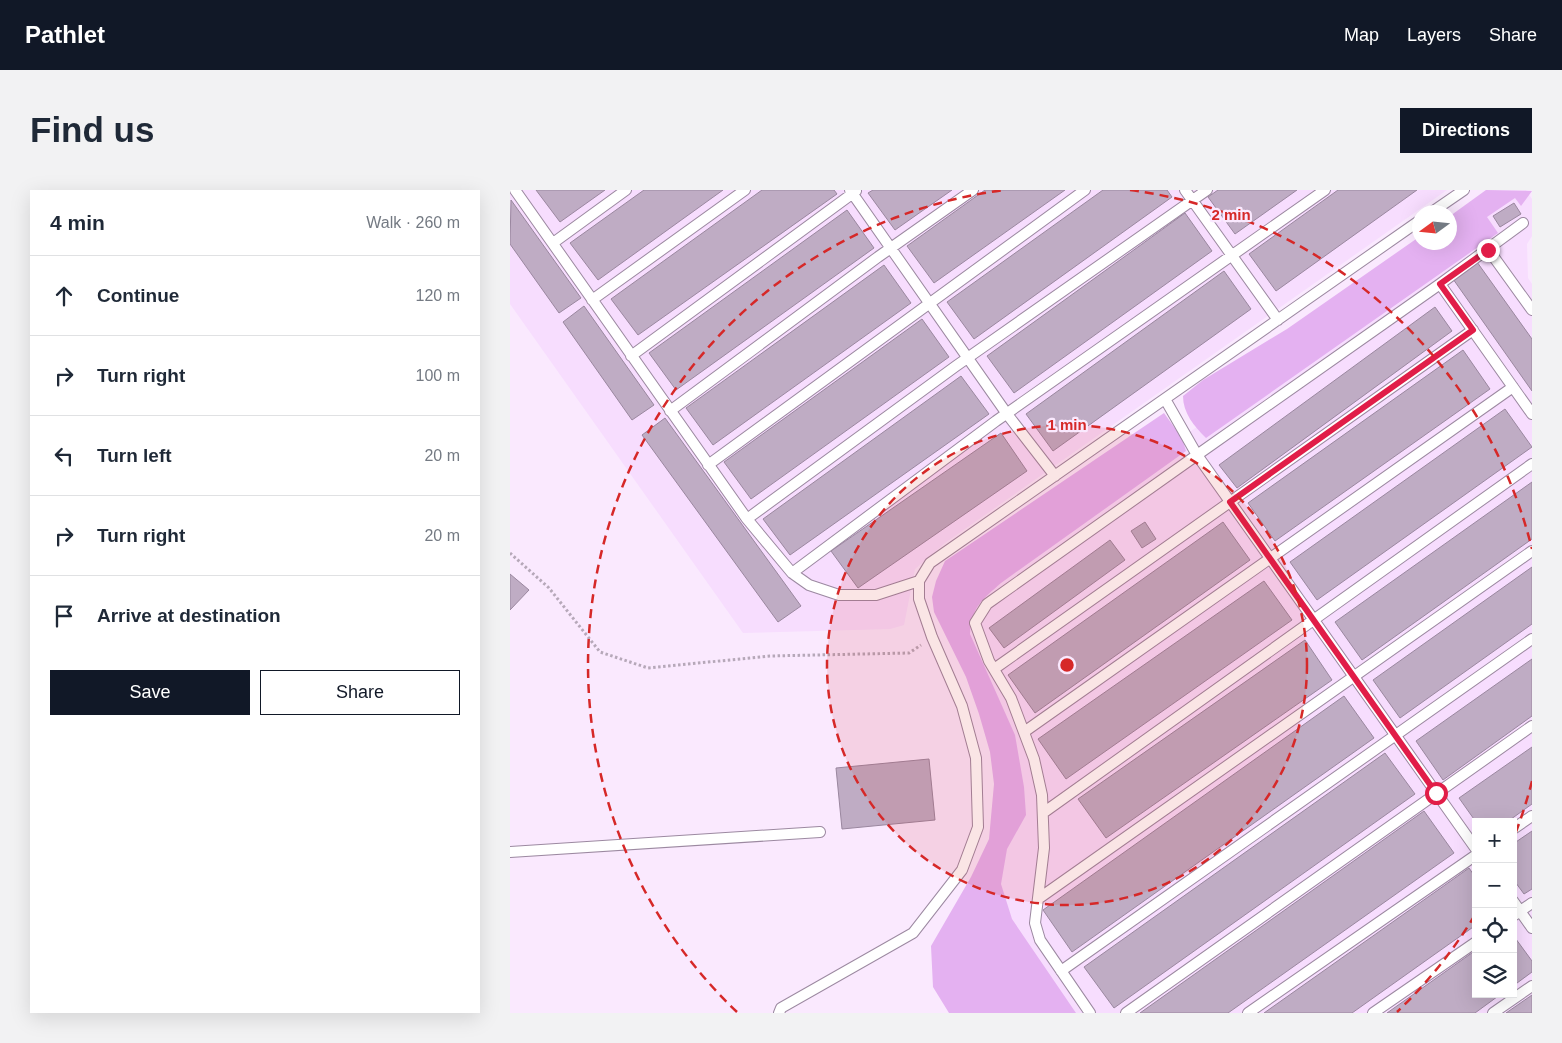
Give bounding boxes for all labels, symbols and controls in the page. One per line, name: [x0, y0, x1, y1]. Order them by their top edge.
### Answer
text: Pathlet: [25, 21, 105, 48]
text: Map: [1344, 25, 1379, 45]
text: Layers: [1407, 25, 1461, 45]
text: Share: [1489, 25, 1537, 45]
button: Directions: [1400, 108, 1532, 153]
text: Find us: [30, 110, 154, 149]
north arrow: [1412, 205, 1457, 250]
text: 2 min: [1211, 206, 1251, 223]
text: 4 min: [50, 211, 105, 234]
text: Walk · 260 m: [366, 214, 460, 231]
route end: [1477, 239, 1500, 262]
icon: ahead: [50, 282, 78, 310]
text: Continue: [97, 285, 179, 306]
text: 120 m: [416, 287, 460, 304]
icon: right: [50, 362, 78, 390]
text: Turn right: [97, 365, 185, 386]
text: 100 m: [416, 367, 460, 384]
text: 1 min: [1047, 416, 1087, 433]
icon: left: [50, 442, 78, 470]
text: Turn left: [97, 445, 172, 466]
text: 20 m: [424, 447, 460, 464]
icon: right: [50, 522, 78, 550]
text: Turn right: [97, 525, 185, 546]
text: 20 m: [424, 527, 460, 544]
icon: arrive: [50, 602, 78, 630]
text: Arrive at destination: [97, 605, 281, 626]
centre of rings: [1058, 656, 1076, 674]
button: Save: [50, 670, 250, 715]
button: Share: [260, 670, 460, 715]
route start: [1425, 782, 1448, 805]
map controls: [1472, 818, 1517, 998]
button: +: [1472, 818, 1517, 863]
button: −: [1472, 863, 1517, 908]
button: locate: [1472, 908, 1517, 953]
button: layers: [1472, 953, 1517, 998]

